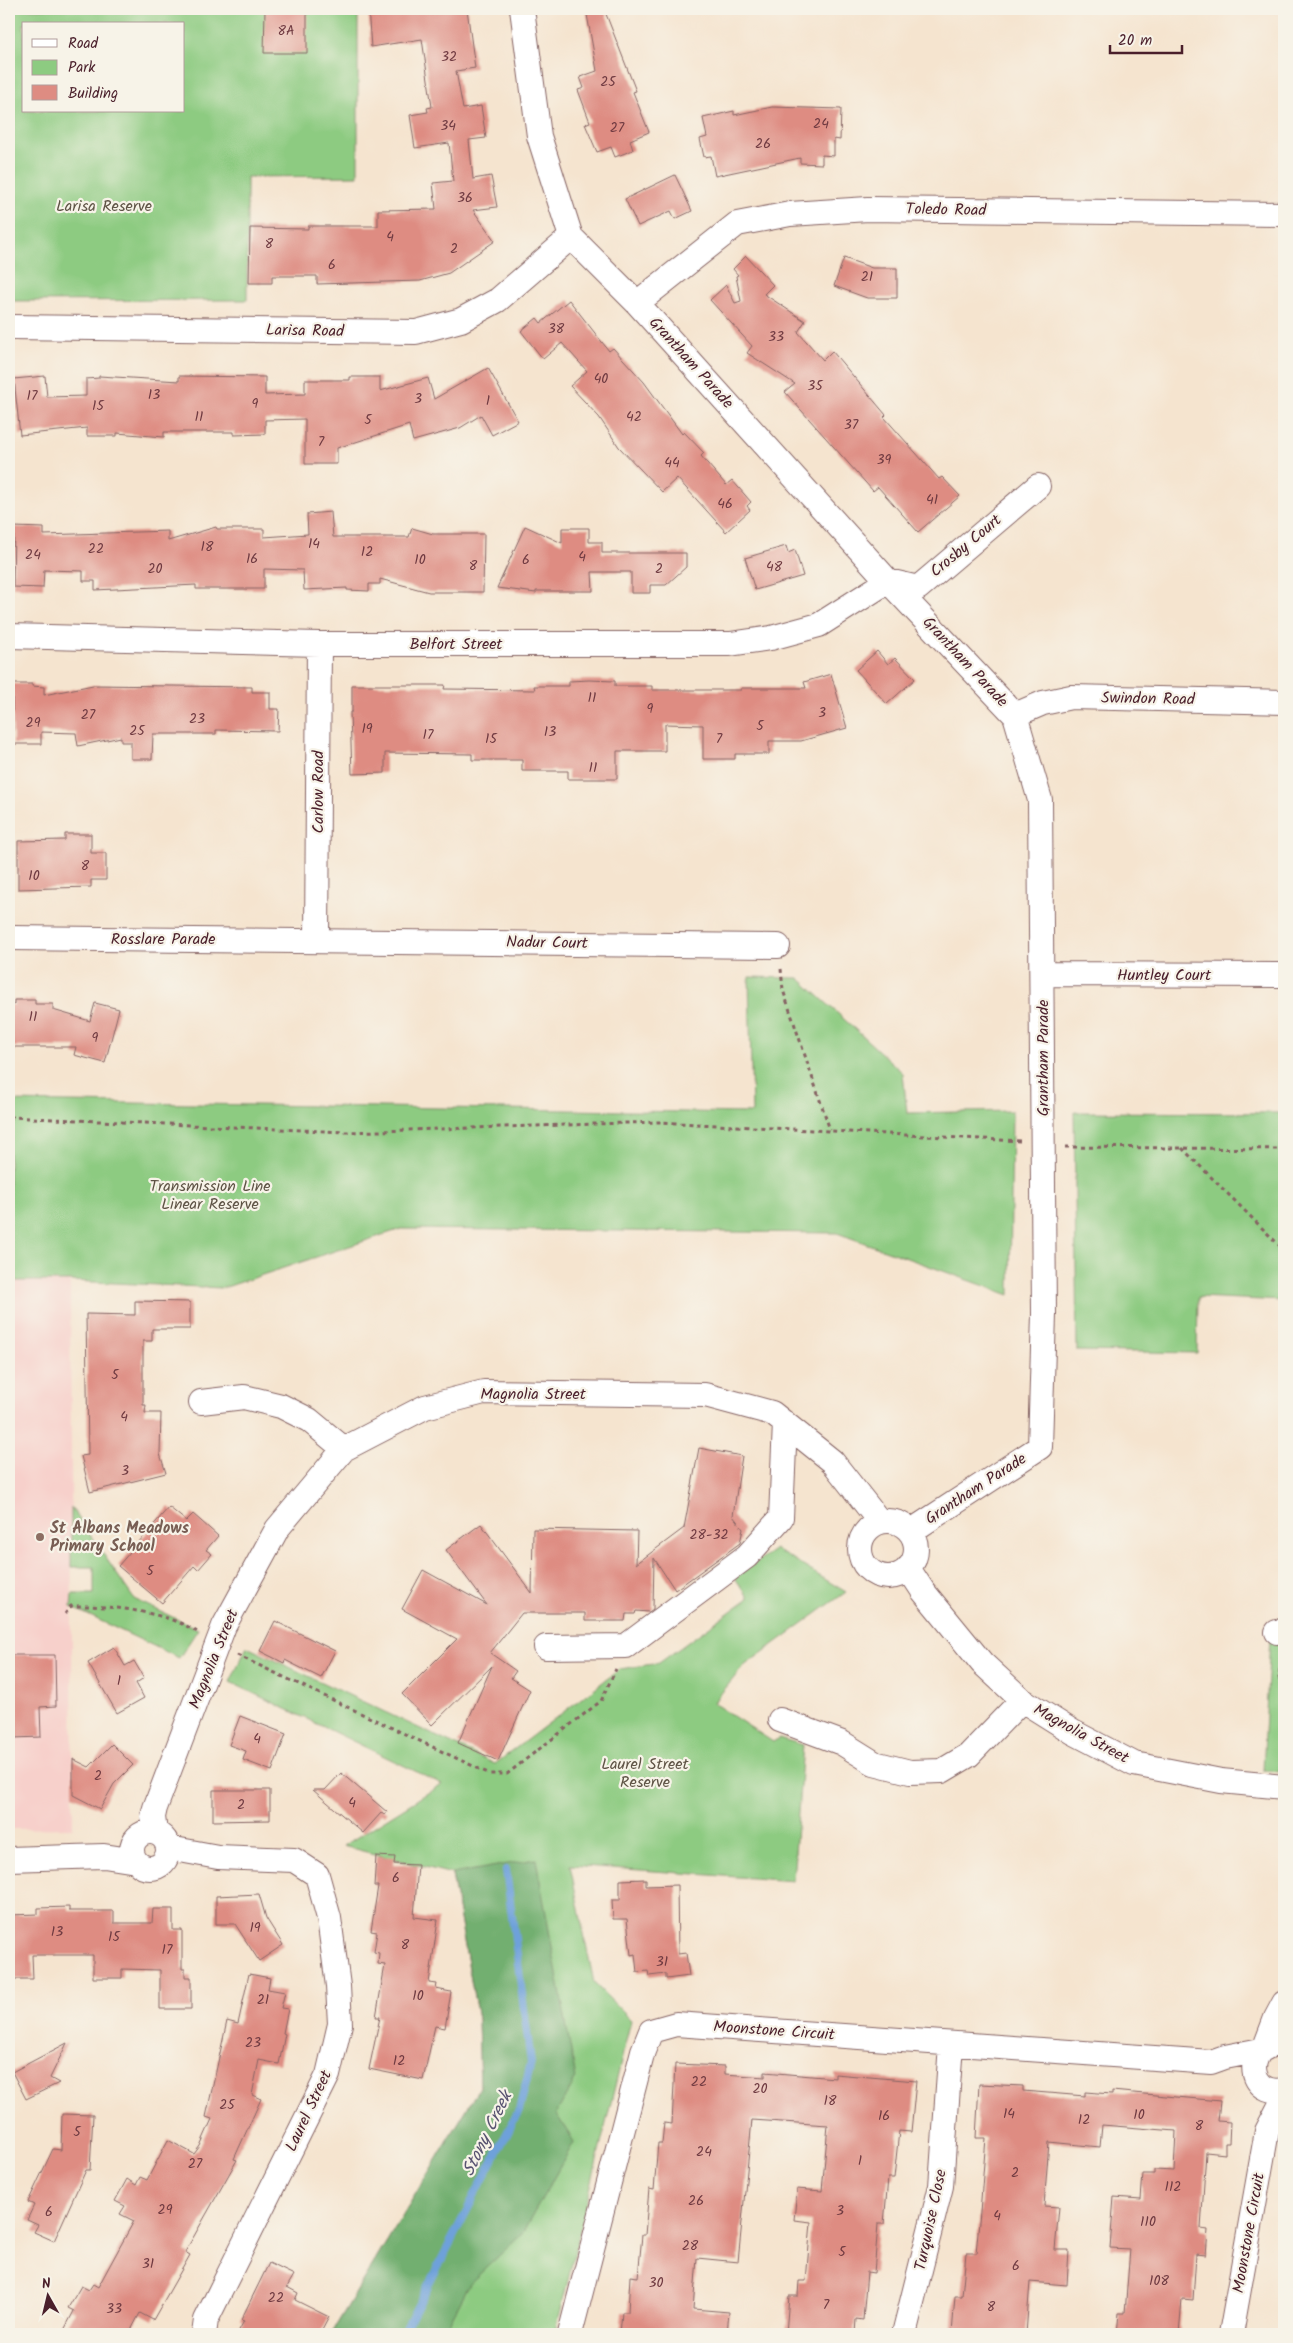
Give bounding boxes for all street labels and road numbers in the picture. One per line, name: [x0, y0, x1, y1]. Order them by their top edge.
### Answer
street label: Toledo Road: [905, 197, 988, 223]
street label: Grantham Parade: [643, 311, 739, 415]
street label: Larisa Road: [266, 318, 345, 344]
street label: Crosby Court: [925, 508, 1008, 584]
street label: Grantham Parade: [916, 611, 1014, 713]
street label: Belfort Street: [409, 632, 503, 657]
street label: Swindon Road: [1101, 686, 1196, 712]
street label: Carlow Road: [306, 750, 331, 833]
street label: Rosslare Parade: [111, 927, 215, 952]
street label: Nadur Court: [506, 930, 589, 956]
street label: Huntley Court: [1117, 963, 1212, 988]
street label: Grantham Parade: [1031, 1000, 1056, 1116]
street label: Magnolia Street: [480, 1382, 587, 1407]
street label: Grantham Parade: [920, 1447, 1032, 1531]
street label: Magnolia Street: [183, 1605, 246, 1713]
street label: Magnolia Street: [1029, 1697, 1134, 1771]
street label: Moonstone Circuit: [712, 2014, 836, 2048]
street label: Laurel Street: [279, 2065, 339, 2156]
street label: Turquoise Close: [908, 2167, 954, 2273]
street label: Moonstone Circuit: [1226, 2170, 1272, 2295]

